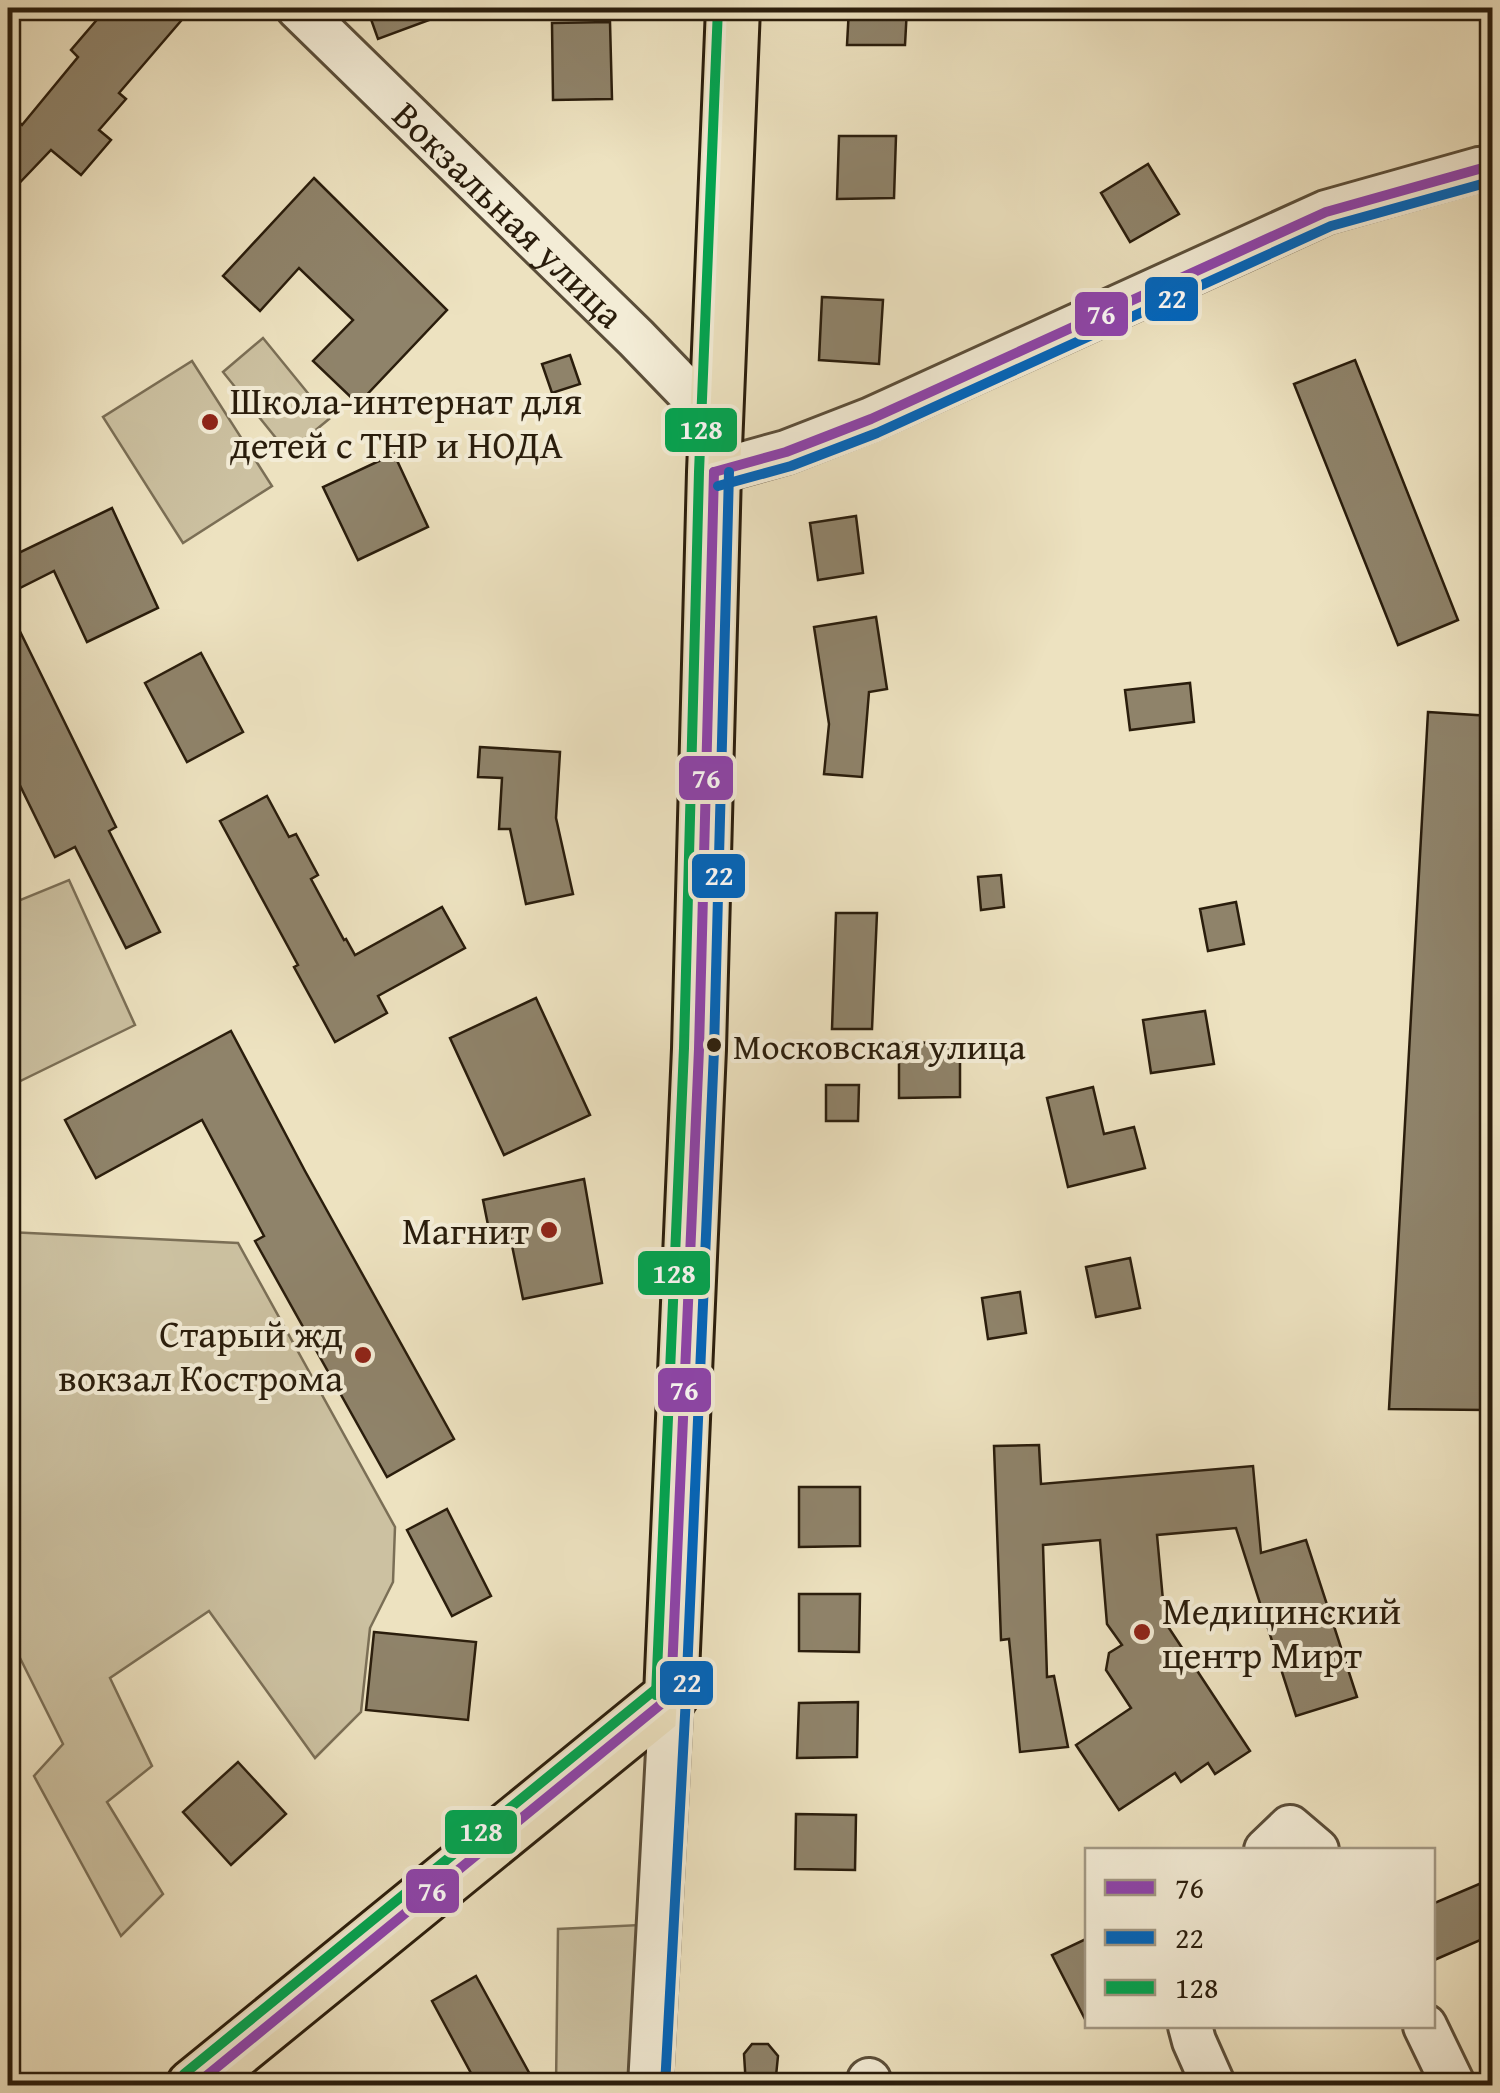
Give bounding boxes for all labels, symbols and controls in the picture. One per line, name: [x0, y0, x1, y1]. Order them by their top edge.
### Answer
street label: Вокзальная улица: [381, 88, 638, 341]
line badge: 22: [1143, 275, 1200, 323]
text: 22: [1157, 277, 1187, 318]
line badge: 76: [1073, 290, 1130, 338]
text: 76: [1086, 293, 1116, 334]
place label: Школа-интернат для детей с ТНР и НОДА: [230, 372, 582, 472]
line badge: 128: [663, 406, 739, 454]
text: 128: [679, 408, 723, 449]
marker: Школа-интернат для детей с ТНР и НОДА: [199, 411, 221, 433]
line badge: 76: [677, 754, 735, 802]
text: 76: [691, 757, 721, 798]
line badge: 22: [690, 852, 747, 900]
text: 22: [704, 854, 734, 895]
place label: Московская улица: [733, 1019, 1026, 1072]
marker: Московская улица: [704, 1035, 724, 1055]
place label: Магнит: [402, 1202, 530, 1258]
marker: Магнит: [538, 1219, 560, 1241]
line badge: 128: [636, 1249, 712, 1297]
text: 128: [652, 1252, 696, 1293]
place label: Старый жд вокзал Кострома: [58, 1305, 343, 1405]
marker: Старый жд вокзал Кострома: [352, 1344, 374, 1366]
line badge: 76: [656, 1366, 713, 1414]
text: 76: [669, 1369, 699, 1410]
place label: Медицинский центр Мирт: [1162, 1582, 1401, 1682]
marker: Медицинский центр Мирт: [1131, 1621, 1153, 1643]
line badge: 22: [658, 1659, 715, 1707]
text: 22: [672, 1661, 702, 1702]
line badge: 128: [443, 1808, 519, 1856]
text: 128: [459, 1810, 503, 1851]
legend: [1085, 1848, 1435, 2028]
text: 76: [1175, 1865, 1204, 1909]
line badge: 76: [404, 1867, 461, 1915]
text: 76: [417, 1870, 447, 1911]
text: 22: [1175, 1915, 1204, 1959]
text: 128: [1175, 1965, 1218, 2009]

